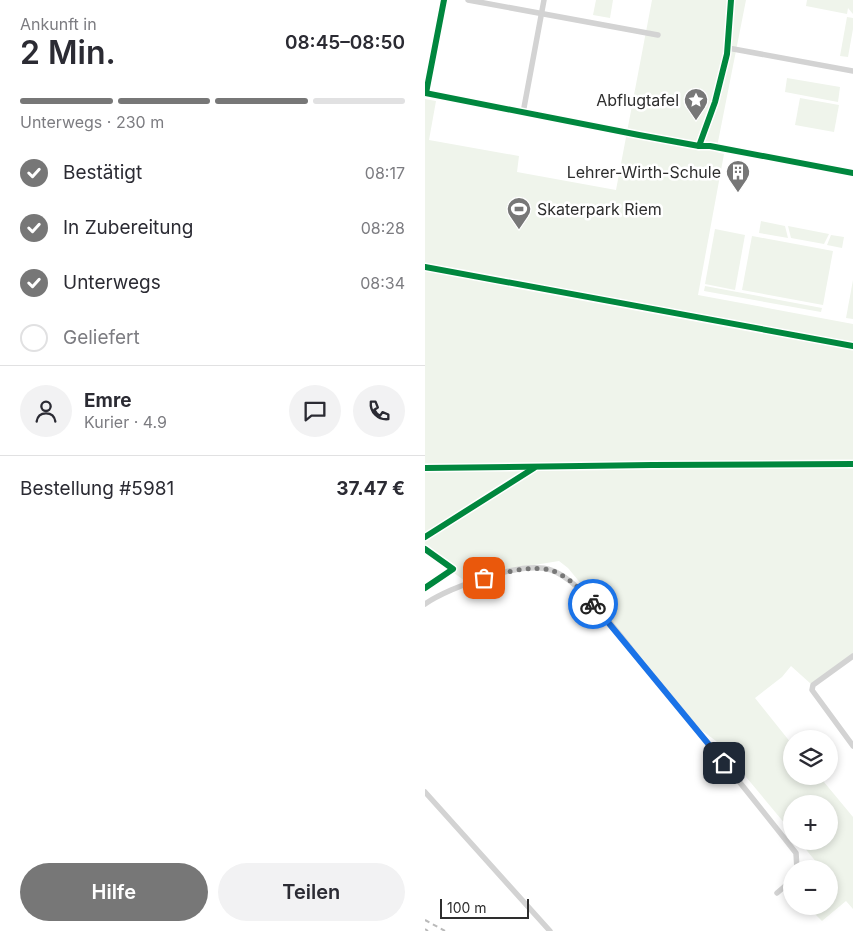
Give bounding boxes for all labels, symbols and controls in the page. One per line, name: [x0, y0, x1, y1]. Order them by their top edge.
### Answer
text: Ankunft in: [20, 14, 97, 34]
text: 08:45–08:50: [285, 31, 405, 54]
text: 2 Min.: [20, 33, 116, 72]
place icon: Abflugtafel: [683, 87, 709, 121]
place label: Abflugtafel: [596, 90, 679, 110]
text: Unterwegs · 230 m: [20, 112, 164, 132]
icon: check: [20, 159, 48, 187]
building icon: Lehrer-Wirth-Schule: [725, 159, 751, 193]
text: Bestätigt: [63, 161, 142, 184]
place label: Lehrer-Wirth-Schule: [567, 162, 721, 182]
text: 08:17: [365, 163, 405, 183]
sports icon: Skaterpark Riem: [506, 196, 532, 230]
place label: Skaterpark Riem: [537, 199, 662, 219]
icon: check: [20, 214, 48, 242]
text: In Zubereitung: [63, 216, 193, 239]
text: 08:28: [361, 218, 405, 238]
icon: check: [20, 269, 48, 297]
text: Unterwegs: [63, 271, 161, 294]
text: 08:34: [360, 273, 405, 293]
text: Geliefert: [63, 326, 140, 349]
button: person: [20, 385, 72, 437]
button: chat: [289, 385, 341, 437]
button: phone: [353, 385, 405, 437]
text: Emre: [84, 389, 131, 412]
text: Kurier · 4.9: [84, 412, 167, 432]
text: Bestellung #5981: [20, 477, 174, 500]
text: 37.47 €: [336, 477, 405, 500]
pin: [463, 557, 505, 599]
icon: bag: [470, 564, 498, 592]
courier: [568, 579, 618, 629]
icon: bike: [579, 590, 607, 618]
map controls: [783, 730, 838, 915]
button: layers: [783, 730, 838, 785]
pin: [703, 742, 745, 784]
icon: home: [710, 749, 738, 777]
button: +: [783, 795, 838, 850]
button: −: [783, 860, 838, 915]
button: Hilfe: [20, 863, 208, 921]
button: Teilen: [218, 863, 405, 921]
scale bar: [440, 896, 529, 919]
text: 100 m: [447, 899, 487, 916]

